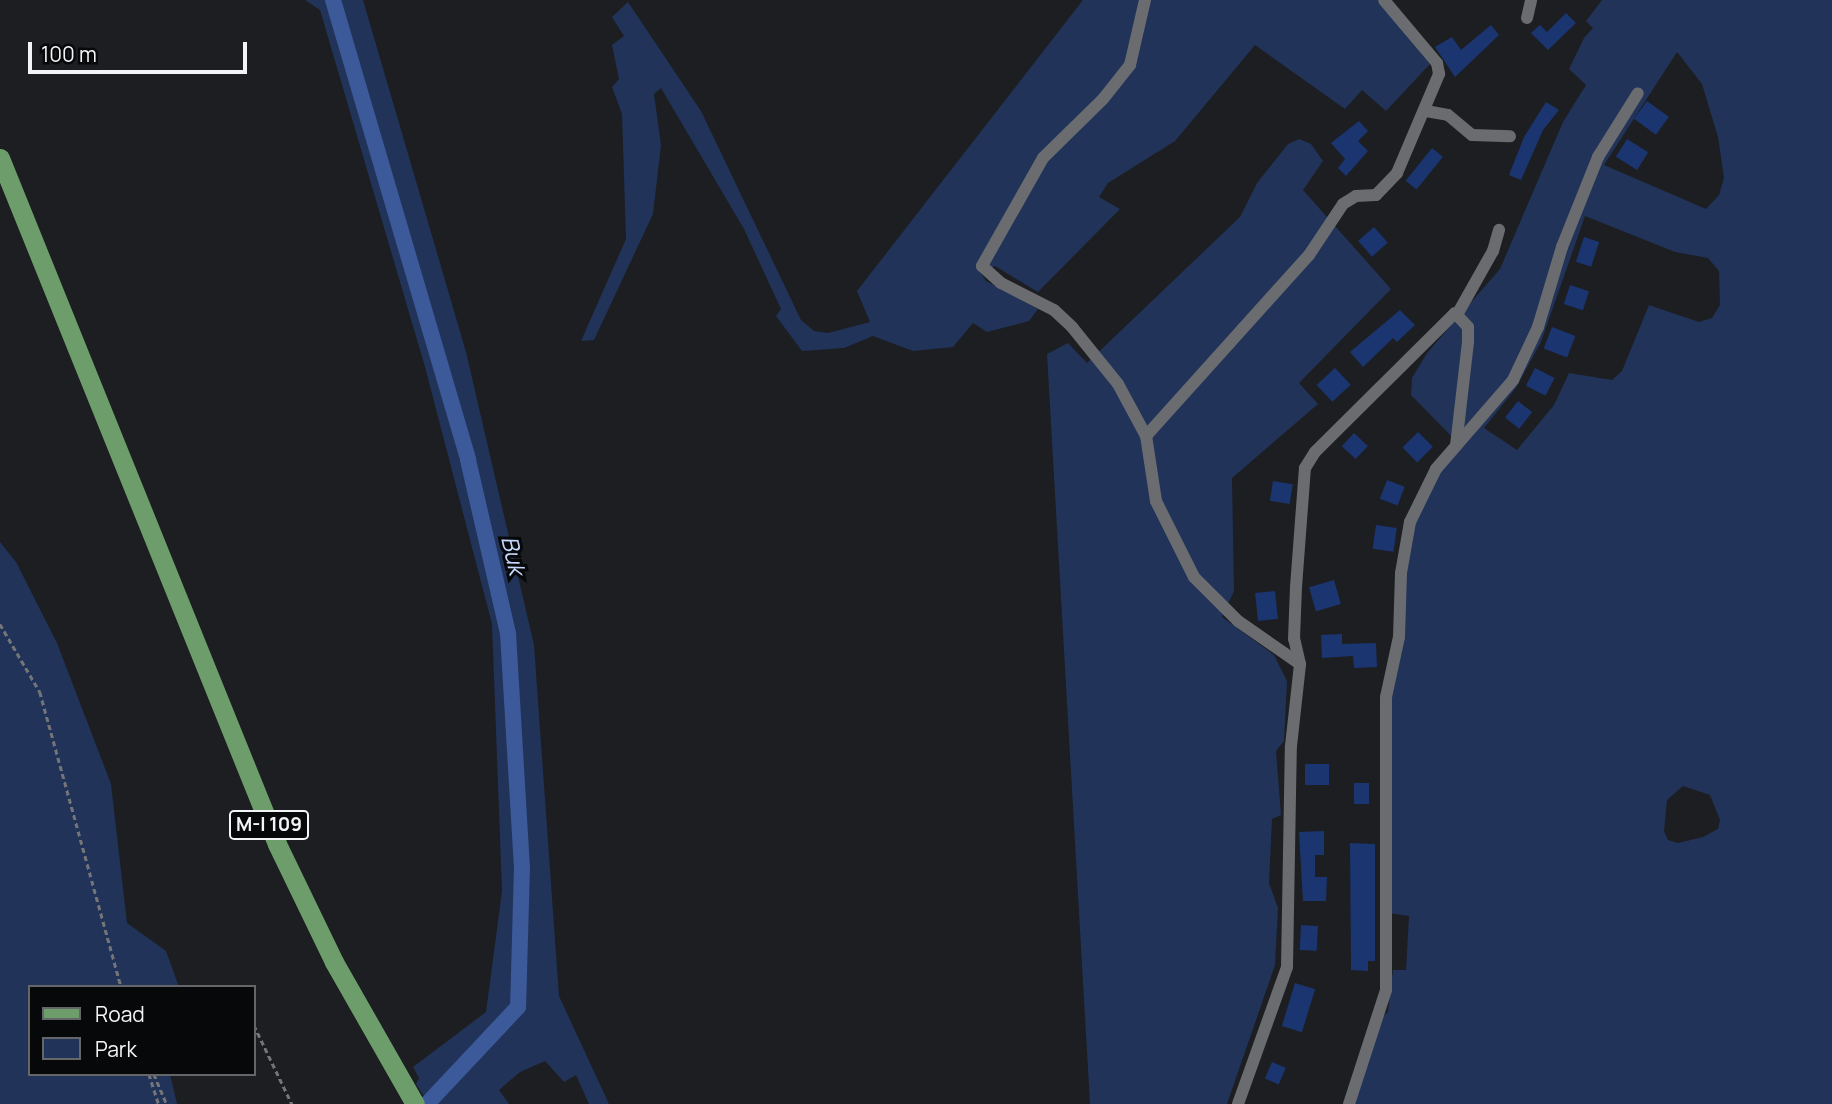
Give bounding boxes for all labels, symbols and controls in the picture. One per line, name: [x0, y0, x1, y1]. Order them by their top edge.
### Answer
scale bar: [32, 28, 250, 72]
text: 100 m: [41, 40, 97, 68]
water label: Buk: [496, 533, 532, 577]
road number: M-I 109: [229, 810, 309, 840]
legend: [28, 985, 256, 1076]
text: Road: [95, 1000, 145, 1028]
text: Park: [95, 1035, 137, 1063]

